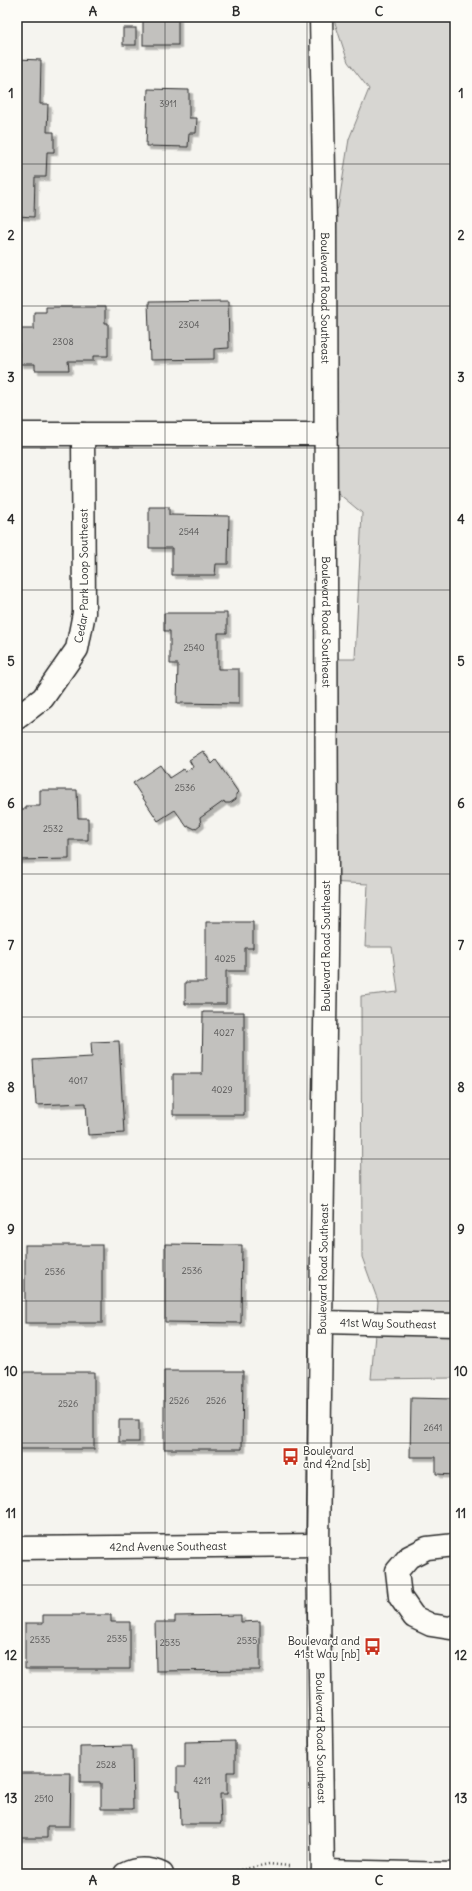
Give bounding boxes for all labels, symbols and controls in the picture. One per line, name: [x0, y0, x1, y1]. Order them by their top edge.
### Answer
text: A: [89, 3, 98, 20]
text: B: [232, 3, 241, 20]
text: C: [375, 3, 384, 20]
text: 1: [8, 85, 14, 102]
text: 1: [458, 85, 464, 102]
house number: 3911: [159, 98, 177, 109]
text: 2: [7, 227, 15, 244]
text: 2: [457, 227, 465, 244]
street label: Boulevard Road Southeast: [318, 232, 332, 364]
house number: 2304: [178, 319, 200, 330]
house number: 2308: [52, 336, 74, 347]
text: 3: [7, 369, 15, 386]
text: 3: [457, 369, 465, 386]
street label: Cedar Park Loop Southeast: [71, 508, 91, 644]
text: 4: [7, 511, 15, 528]
text: 4: [457, 511, 465, 528]
house number: 2544: [179, 526, 199, 537]
street label: Boulevard Road Southeast: [319, 556, 333, 688]
house number: 2540: [183, 642, 205, 653]
text: 5: [7, 653, 15, 670]
text: 5: [457, 653, 465, 670]
house number: 2536: [175, 782, 195, 793]
text: 6: [7, 795, 15, 812]
text: 6: [457, 795, 465, 812]
house number: 2532: [43, 823, 63, 834]
street label: Boulevard Road Southeast: [319, 880, 333, 1012]
text: 7: [8, 937, 15, 954]
text: 7: [458, 937, 465, 954]
house number: 4025: [214, 953, 236, 964]
house number: 4027: [214, 1027, 235, 1038]
house number: 4017: [68, 1075, 88, 1086]
text: 8: [7, 1079, 15, 1096]
text: 8: [457, 1079, 465, 1096]
house number: 4029: [211, 1084, 233, 1095]
street label: Boulevard Road Southeast: [315, 1203, 331, 1335]
text: 9: [7, 1221, 15, 1238]
text: 9: [457, 1221, 465, 1238]
house number: 2536: [182, 1265, 202, 1276]
house number: 2536: [45, 1266, 65, 1277]
street label: 41st Way Southeast: [340, 1315, 437, 1332]
text: 10: [4, 1363, 18, 1380]
text: 10: [454, 1363, 468, 1380]
house number: 2526: [169, 1395, 189, 1406]
house number: 2526: [206, 1395, 226, 1406]
house number: 2526: [58, 1398, 78, 1409]
house number: 2641: [424, 1422, 442, 1433]
place label: Boulevard and 42nd [sb]: [303, 1444, 370, 1471]
bus stop icon: Boulevard and 42nd [sb]: [280, 1447, 300, 1467]
text: 11: [6, 1505, 16, 1522]
text: 11: [456, 1505, 466, 1522]
street label: 42nd Avenue Southeast: [109, 1539, 227, 1554]
house number: 2535: [107, 1633, 127, 1644]
house number: 2535: [30, 1634, 50, 1645]
place label: Boulevard and 41st Way [nb]: [288, 1634, 361, 1661]
house number: 2535: [237, 1635, 257, 1646]
house number: 2535: [160, 1637, 180, 1648]
bus stop icon: Boulevard and 41st Way [nb]: [363, 1637, 383, 1657]
text: 12: [5, 1647, 17, 1664]
text: 12: [455, 1647, 467, 1664]
street label: Boulevard Road Southeast: [313, 1672, 329, 1804]
house number: 2528: [96, 1759, 116, 1770]
house number: 4211: [193, 1775, 211, 1786]
text: 13: [5, 1790, 17, 1807]
text: 13: [455, 1790, 467, 1807]
house number: 2510: [34, 1793, 54, 1804]
text: A: [89, 1872, 98, 1889]
text: B: [232, 1872, 241, 1889]
text: C: [375, 1872, 384, 1889]

